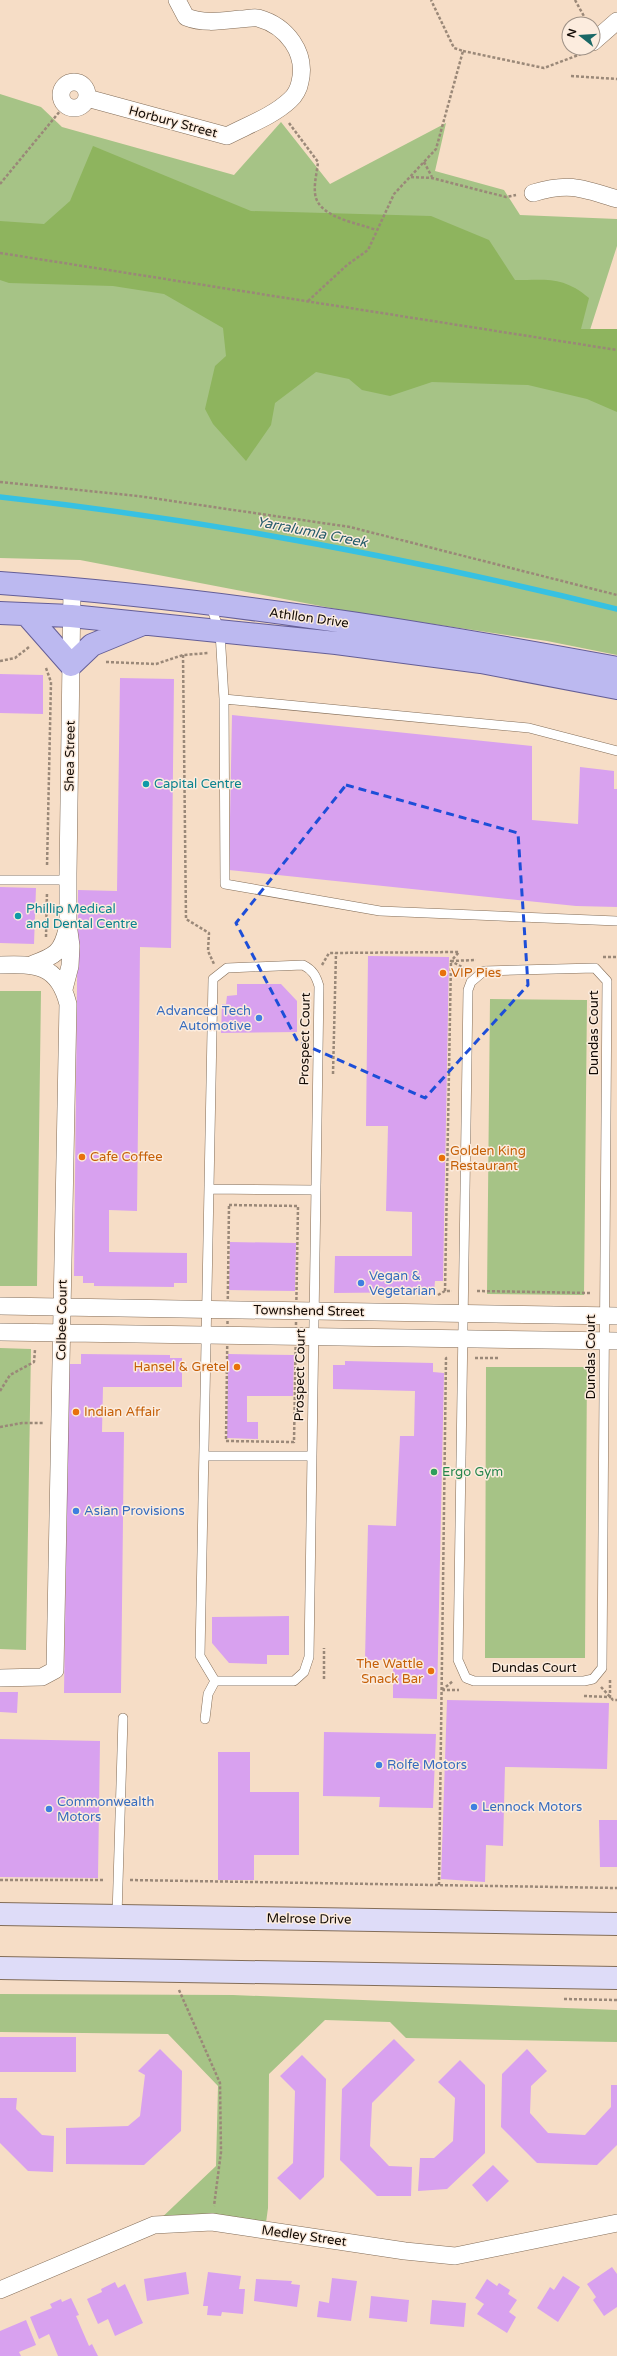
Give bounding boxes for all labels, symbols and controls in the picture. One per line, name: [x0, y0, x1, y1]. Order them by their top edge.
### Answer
north arrow: [561, 16, 601, 56]
text: N: [564, 27, 579, 39]
street label: Horbury Street: [127, 102, 219, 142]
water label: Yarralumla Creek: [255, 513, 370, 551]
street label: Athllon Drive: [268, 605, 350, 631]
street label: Shea Street: [61, 720, 79, 792]
place label: Capital Centre: [154, 776, 242, 792]
marker: Capital Centre: [141, 779, 151, 789]
place label: Phillip Medical and Dental Centre: [26, 901, 137, 932]
marker: Phillip Medical and Dental Centre: [13, 911, 23, 921]
place label: VIP Pies: [451, 965, 501, 981]
marker: VIP Pies: [438, 968, 448, 978]
street label: Dundas Court: [586, 990, 602, 1076]
street label: Prospect Court: [296, 992, 314, 1086]
place label: Advanced Tech Automotive: [156, 1003, 251, 1034]
marker: Advanced Tech Automotive: [254, 1013, 264, 1023]
place label: Golden King Restaurant: [450, 1143, 526, 1174]
place label: Cafe Coffee: [90, 1149, 163, 1165]
marker: Cafe Coffee: [77, 1152, 87, 1162]
marker: Golden King Restaurant: [437, 1153, 447, 1163]
place label: Vegan & Vegetarian: [369, 1268, 436, 1299]
marker: Vegan & Vegetarian: [356, 1278, 366, 1288]
street label: Colbee Court: [53, 1279, 71, 1361]
street label: Townshend Street: [253, 1302, 365, 1320]
street label: Dundas Court: [583, 1314, 599, 1400]
street label: Prospect Court: [291, 1328, 309, 1422]
place label: Hansel & Gretel: [133, 1359, 229, 1375]
marker: Hansel & Gretel: [232, 1362, 242, 1372]
place label: Indian Affair: [84, 1404, 160, 1420]
marker: Indian Affair: [71, 1407, 81, 1417]
place label: Ergo Gym: [442, 1464, 503, 1480]
marker: Ergo Gym: [429, 1467, 439, 1477]
place label: Asian Provisions: [84, 1503, 185, 1519]
marker: Asian Provisions: [71, 1506, 81, 1516]
place label: The Wattle Snack Bar: [356, 1656, 423, 1687]
street label: Dundas Court: [491, 1660, 577, 1676]
marker: The Wattle Snack Bar: [426, 1666, 436, 1676]
place label: Rolfe Motors: [387, 1757, 467, 1773]
marker: Rolfe Motors: [374, 1760, 384, 1770]
place label: Commonwealth Motors: [57, 1794, 154, 1825]
place label: Lennock Motors: [482, 1799, 582, 1815]
marker: Lennock Motors: [469, 1802, 479, 1812]
marker: Commonwealth Motors: [44, 1804, 54, 1814]
street label: Melrose Drive: [267, 1910, 351, 1928]
street label: Medley Street: [260, 2222, 348, 2250]

